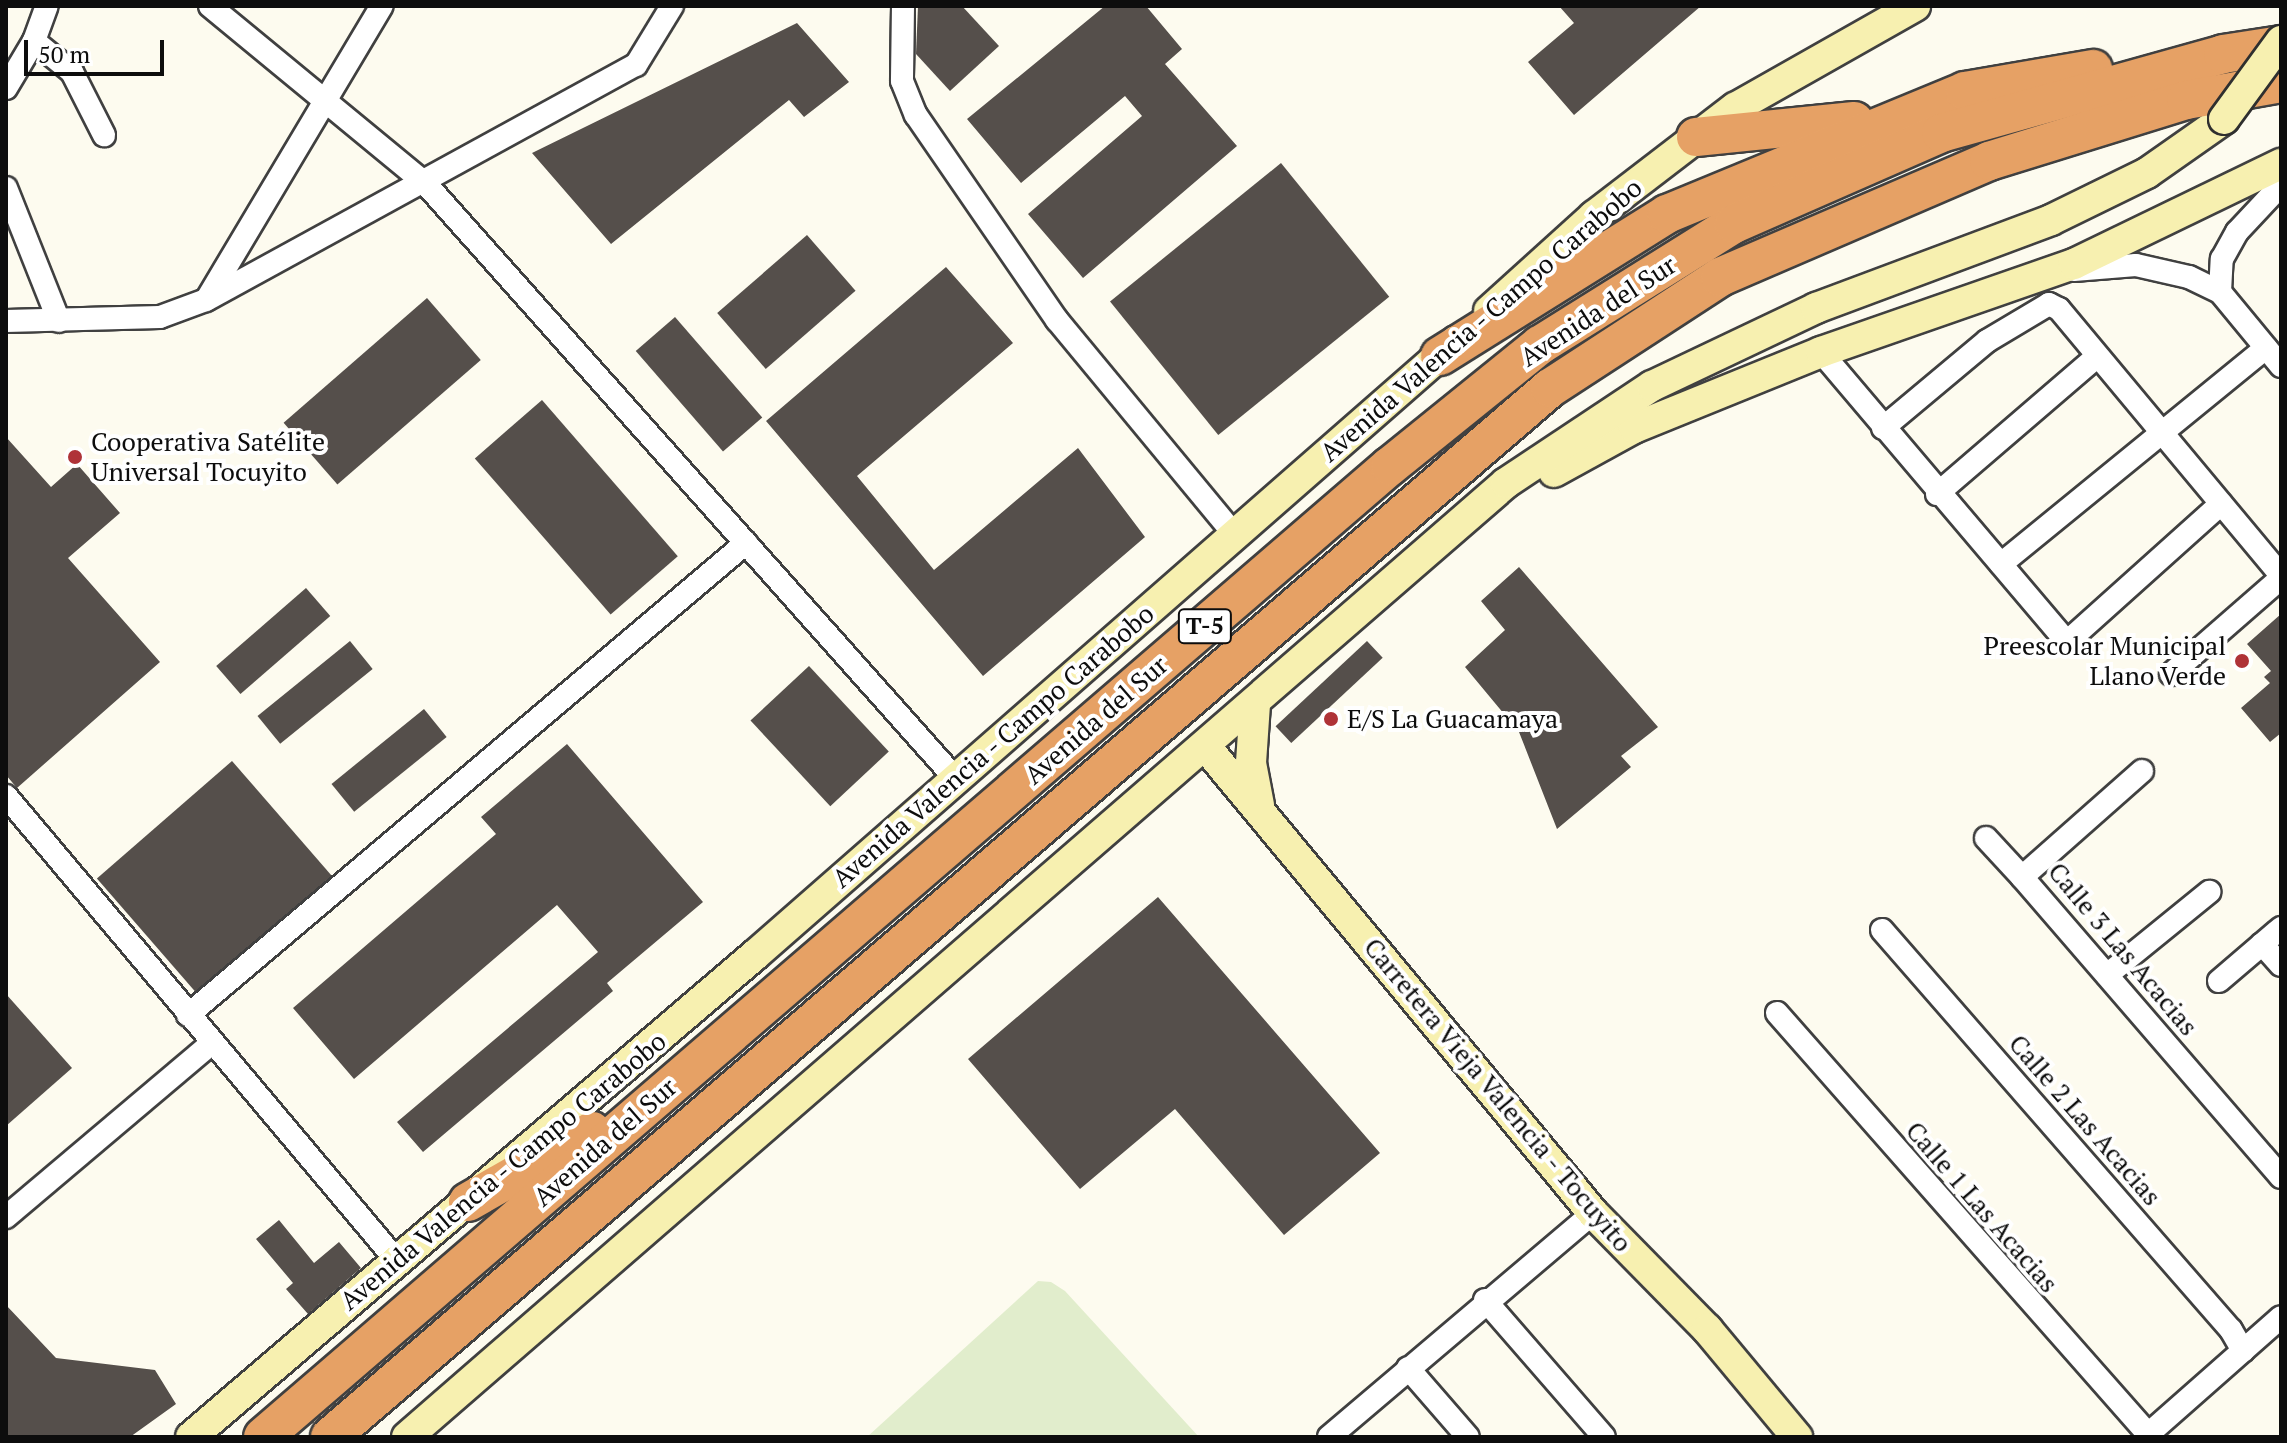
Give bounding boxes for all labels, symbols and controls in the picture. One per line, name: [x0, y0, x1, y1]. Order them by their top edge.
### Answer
scale bar: [28, 24, 168, 74]
text: 50 m: [38, 38, 90, 70]
street label: Avenida Valencia - Campo Carabobo: [1313, 171, 1649, 469]
street label: Avenida del Sur: [1514, 249, 1682, 373]
place label: Cooperativa Satélite Universal Tocuyito: [91, 426, 325, 488]
marker: Cooperativa Satélite Universal Tocuyito: [66, 448, 84, 466]
street label: Avenida Valencia - Campo Carabobo: [825, 597, 1161, 895]
road number: T-5: [1177, 606, 1233, 646]
place label: Preescolar Municipal Llano Verde: [1983, 630, 2226, 692]
street label: Avenida del Sur: [1018, 649, 1174, 791]
marker: Preescolar Municipal Llano Verde: [2233, 652, 2251, 670]
place label: E/S La Guacamaya: [1347, 703, 1558, 735]
marker: E/S La Guacamaya: [1322, 710, 1340, 728]
street label: Calle 3 Las Acacias: [2041, 856, 2205, 1042]
street label: Carretera Vieja Valencia - Tocuyito: [1356, 930, 1640, 1260]
street label: Avenida Valencia - Campo Carabobo: [333, 1025, 673, 1317]
street label: Calle 2 Las Acacias: [2002, 1028, 2168, 1212]
street label: Avenida del Sur: [527, 1071, 683, 1213]
street label: Calle 1 Las Acacias: [1899, 1115, 2065, 1299]

